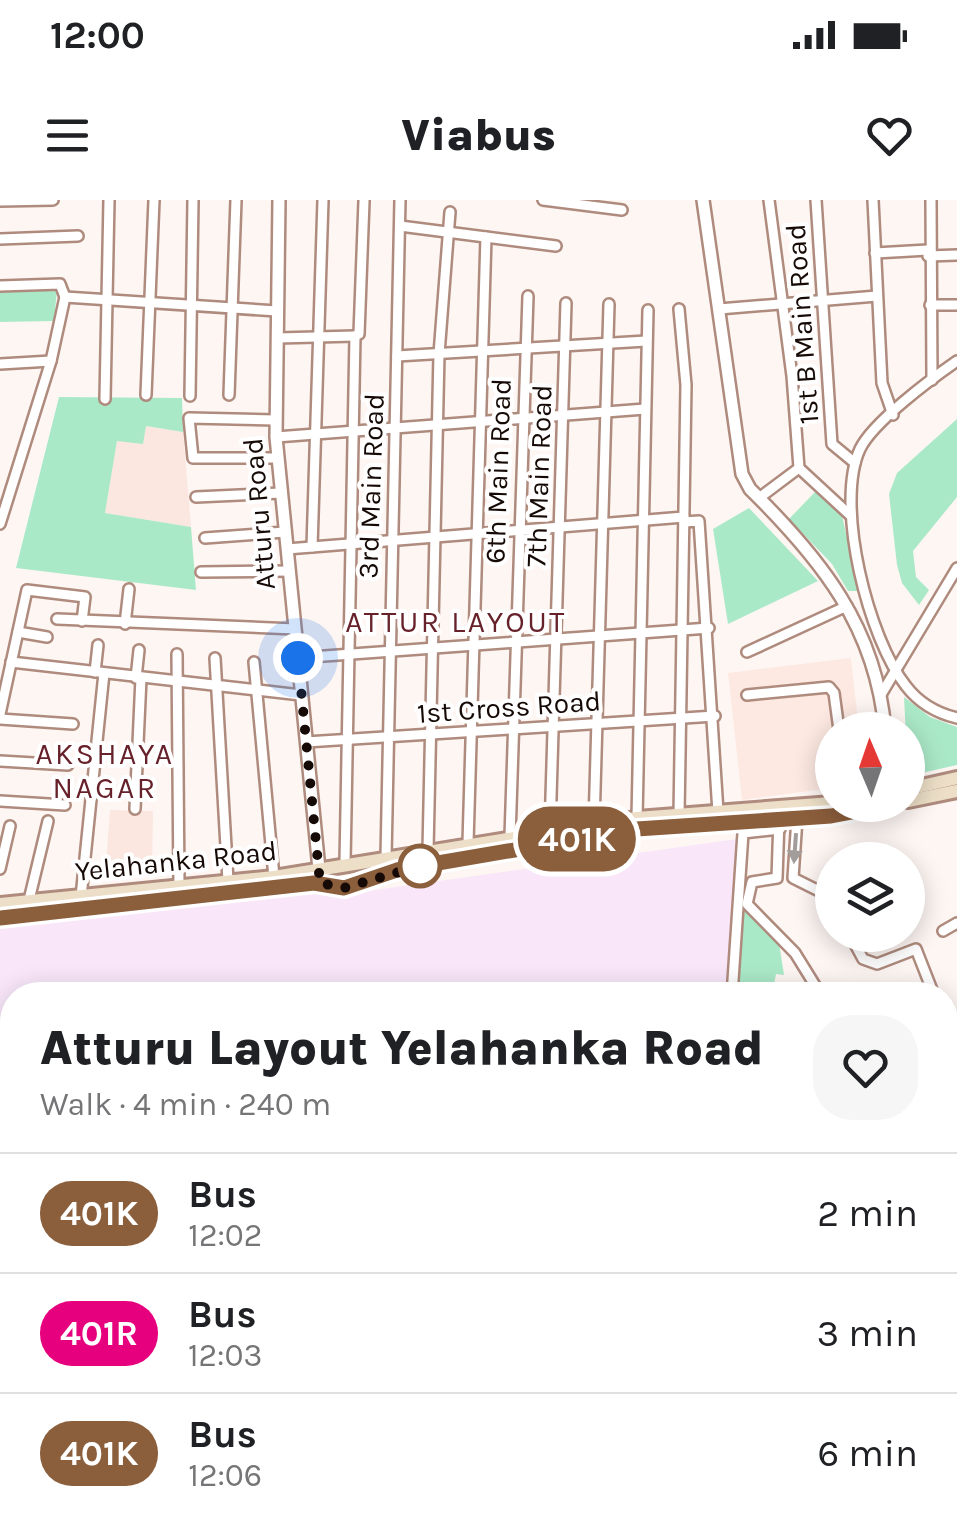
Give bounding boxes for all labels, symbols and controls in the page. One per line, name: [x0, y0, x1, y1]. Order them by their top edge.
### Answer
text: 12:00: [50, 13, 145, 58]
icon: menu: [40, 108, 95, 163]
icon: heart: [862, 108, 917, 163]
text: Viabus: [401, 109, 556, 161]
street label: 1st B Main Road: [779, 223, 825, 425]
street label: 6th Main Road: [478, 378, 518, 564]
street label: 7th Main Road: [519, 384, 559, 568]
street label: 3rd Main Road: [351, 393, 391, 579]
street label: Atturu Road: [236, 437, 282, 591]
district label: ATTUR LAYOUT: [345, 604, 567, 640]
your location: [273, 633, 323, 683]
street label: 1st Cross Road: [416, 684, 602, 730]
north arrow: [815, 712, 925, 822]
map controls: [815, 712, 925, 952]
district label: AKSHAYA NAGAR: [35, 736, 175, 806]
line badge: 401K: [507, 806, 647, 872]
text: 401K: [538, 819, 616, 860]
one-way arrow: [787, 832, 803, 864]
street label: Yelahanka Road: [73, 834, 279, 888]
button: layers: [815, 842, 925, 952]
unlabelled marker: [399, 845, 441, 887]
button: heart: [813, 1015, 918, 1120]
text: Atturu Layout Yelahanka Road: [40, 1020, 764, 1076]
text: Walk · 4 min · 240 m: [40, 1086, 331, 1123]
text: Bus: [188, 1172, 257, 1217]
text: 2 min: [817, 1191, 918, 1236]
text: 401K: [60, 1193, 138, 1234]
text: 12:02: [188, 1217, 262, 1254]
text: Bus: [188, 1292, 256, 1337]
text: 3 min: [817, 1311, 918, 1356]
text: 401R: [60, 1313, 138, 1354]
text: 12:03: [188, 1337, 262, 1374]
text: Bus: [188, 1412, 257, 1457]
text: 6 min: [817, 1431, 918, 1476]
text: 401K: [60, 1433, 138, 1474]
text: 12:06: [188, 1457, 262, 1494]

